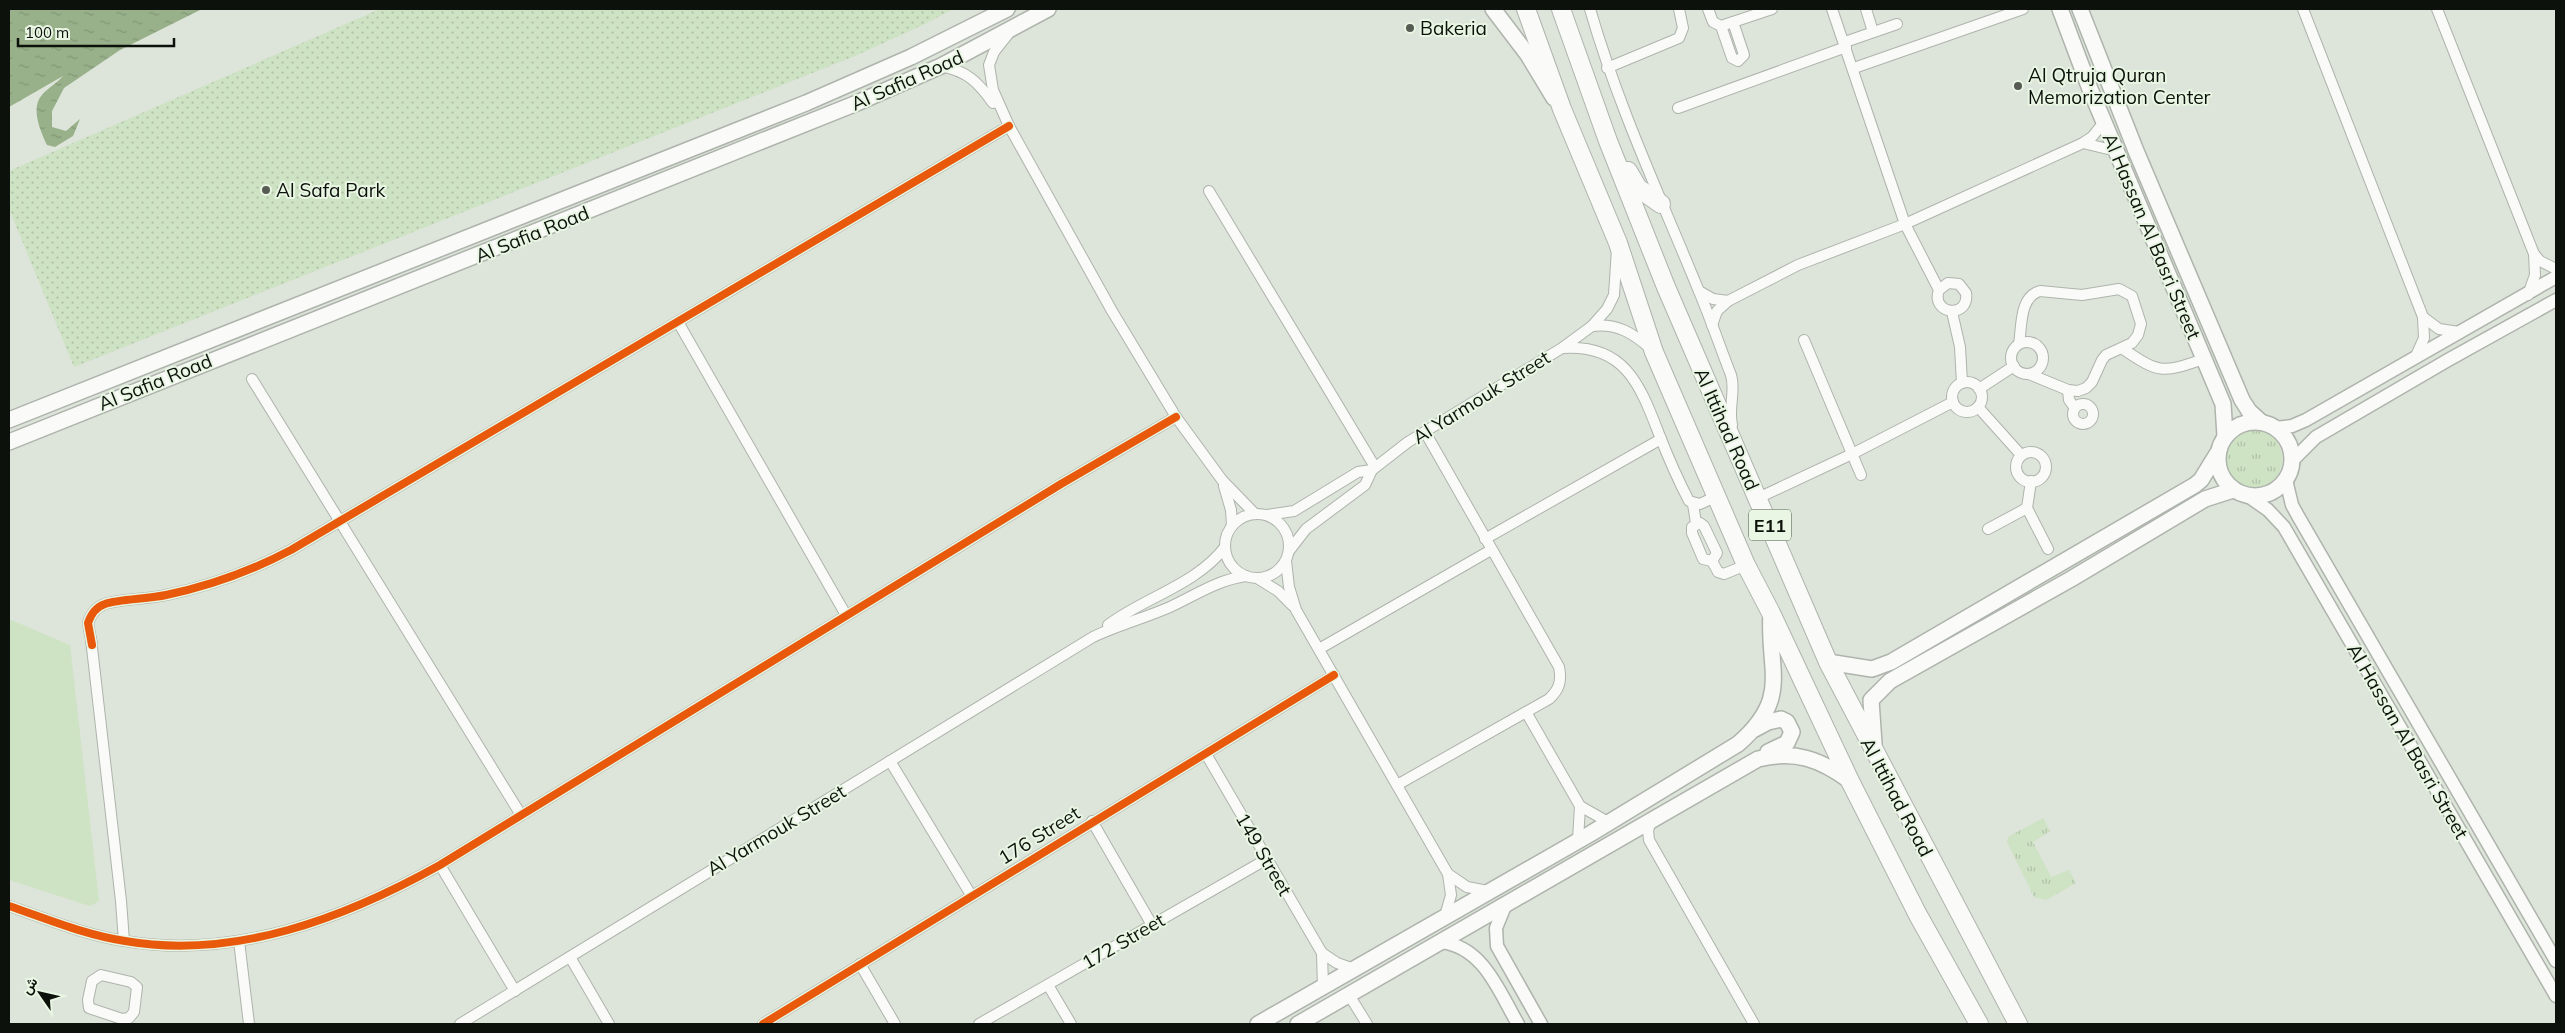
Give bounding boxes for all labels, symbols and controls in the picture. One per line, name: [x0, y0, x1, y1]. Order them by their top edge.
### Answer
scale bar: [18, 15, 174, 47]
place label: Bakeria: [1420, 16, 1487, 40]
marker: Bakeria: [1404, 22, 1416, 34]
text: 100 m: [25, 23, 69, 42]
street label: Al Safia Road: [847, 45, 967, 115]
place label: Al Qtruja Quran Memorization Center: [2028, 63, 2211, 109]
marker: Al Qtruja Quran Memorization Center: [2012, 80, 2024, 92]
street label: Al Hassan Al Basri Street: [2098, 129, 2207, 343]
place label: Al Safa Park: [276, 178, 386, 202]
marker: Al Safa Park: [260, 184, 272, 196]
street label: Al Safia Road: [472, 200, 592, 268]
street label: Al Yarmouk Street: [1408, 345, 1554, 449]
street label: Al Safia Road: [95, 348, 215, 416]
street label: Al Ittihad Road: [1689, 364, 1765, 494]
road number: E11: [1749, 510, 1791, 540]
street label: Al Hassan Al Basri Street: [2342, 639, 2474, 843]
street label: Al Ittihad Road: [1856, 733, 1938, 861]
street label: Al Yarmouk Street: [702, 779, 850, 881]
street label: 176 Street: [994, 800, 1085, 869]
street label: 149 Street: [1231, 808, 1297, 900]
street label: 172 Street: [1077, 908, 1169, 974]
north arrow: [15, 968, 65, 1018]
text: ش: [17, 974, 41, 998]

